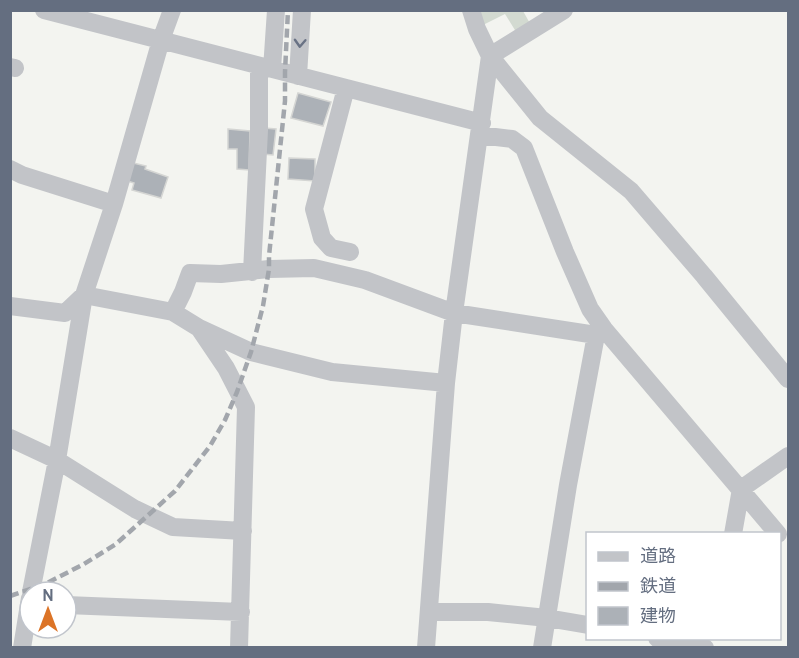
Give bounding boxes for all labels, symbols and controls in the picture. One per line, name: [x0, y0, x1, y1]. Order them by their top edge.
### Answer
one-way arrow: [293, 39, 306, 48]
legend: [586, 532, 781, 640]
text: 道路: [640, 546, 676, 569]
text: 鉄道: [640, 576, 676, 599]
north arrow: [18, 580, 78, 640]
text: N: [42, 587, 54, 607]
text: 建物: [640, 606, 676, 629]

